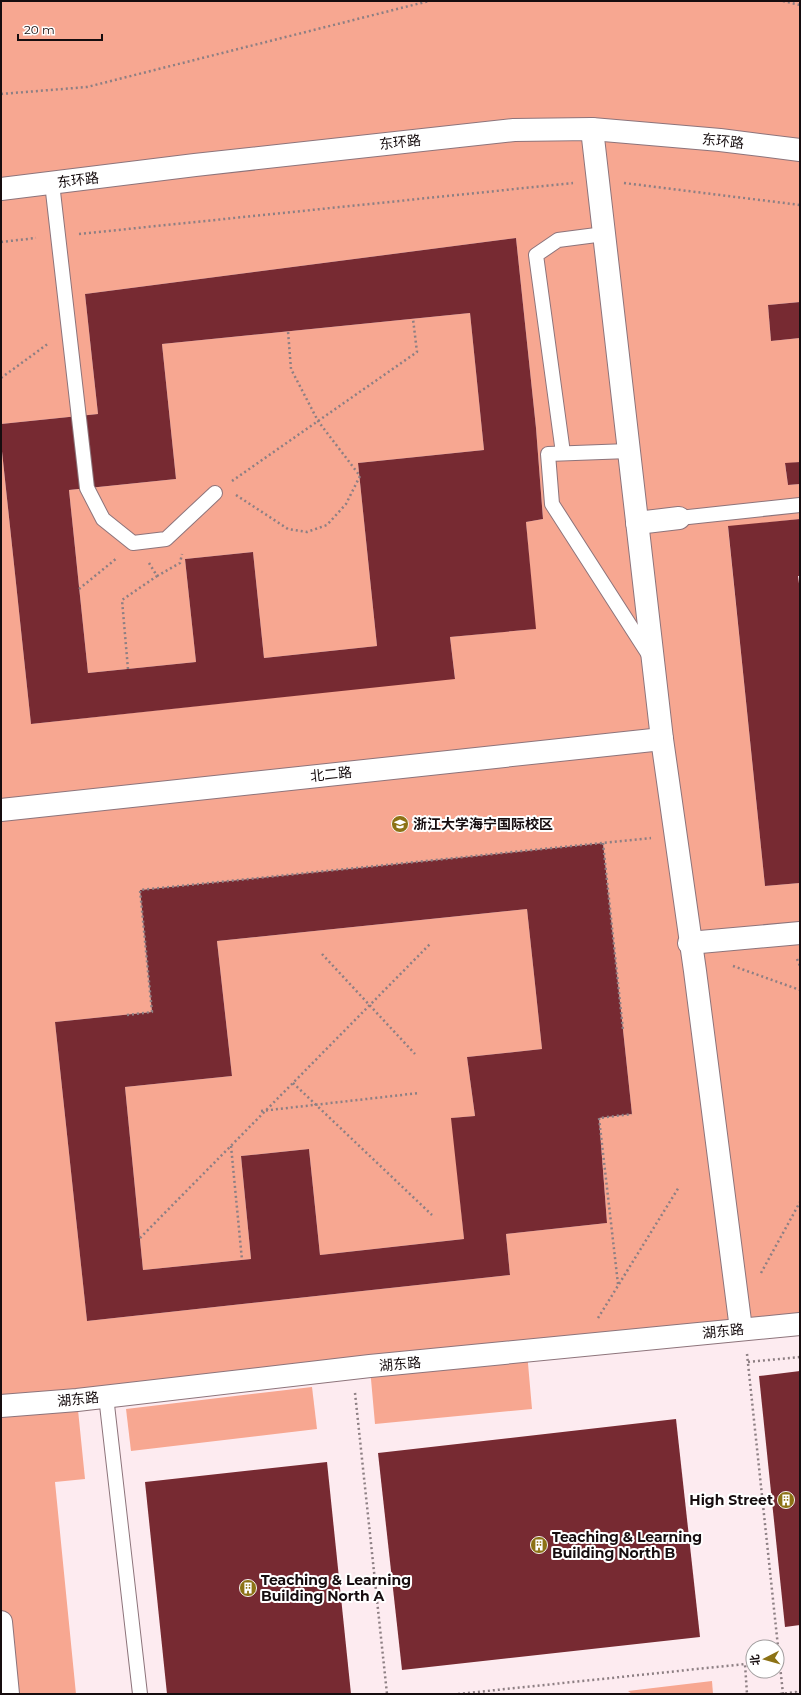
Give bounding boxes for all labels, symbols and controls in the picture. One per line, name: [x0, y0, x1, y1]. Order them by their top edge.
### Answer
scale bar: [18, 16, 102, 42]
text: 20 m: [24, 22, 55, 37]
street label: 东环路: [701, 130, 745, 152]
street label: 东环路: [378, 131, 422, 153]
street label: 东环路: [56, 169, 100, 191]
street label: 北二路: [309, 763, 353, 785]
school or university icon: 浙江大学海宁国际校区: [390, 814, 410, 834]
place label: 浙江大学海宁国际校区: [413, 815, 553, 833]
street label: 湖东路: [701, 1320, 745, 1342]
street label: 湖东路: [378, 1353, 422, 1375]
street label: 湖东路: [56, 1388, 100, 1410]
building icon: High Street: [776, 1490, 796, 1510]
place label: High Street: [689, 1491, 773, 1509]
place label: Teaching & Learning Building North B: [552, 1528, 702, 1562]
building icon: Teaching & Learning Building North B: [529, 1535, 549, 1555]
place label: Teaching & Learning Building North A: [261, 1571, 411, 1605]
building icon: Teaching & Learning Building North A: [238, 1578, 258, 1598]
north arrow: [745, 1639, 785, 1679]
text: 北: [748, 1654, 763, 1666]

